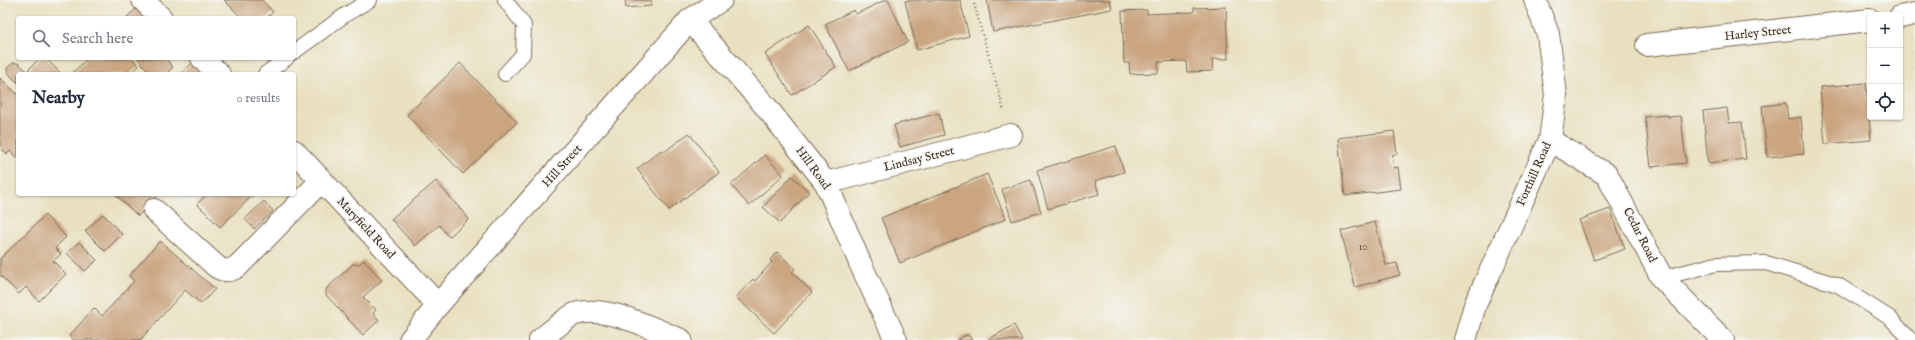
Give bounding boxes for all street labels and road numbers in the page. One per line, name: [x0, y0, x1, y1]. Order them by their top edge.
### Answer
street label: Harley Street: [1724, 22, 1792, 44]
street label: Forthill Road: [1513, 139, 1555, 208]
street label: Hill Street: [539, 141, 585, 191]
street label: Hill Road: [792, 143, 834, 193]
street label: Lindsay Street: [882, 143, 956, 175]
street label: Maryfield Road: [334, 194, 399, 262]
street label: Cedar Road: [1620, 205, 1661, 266]

